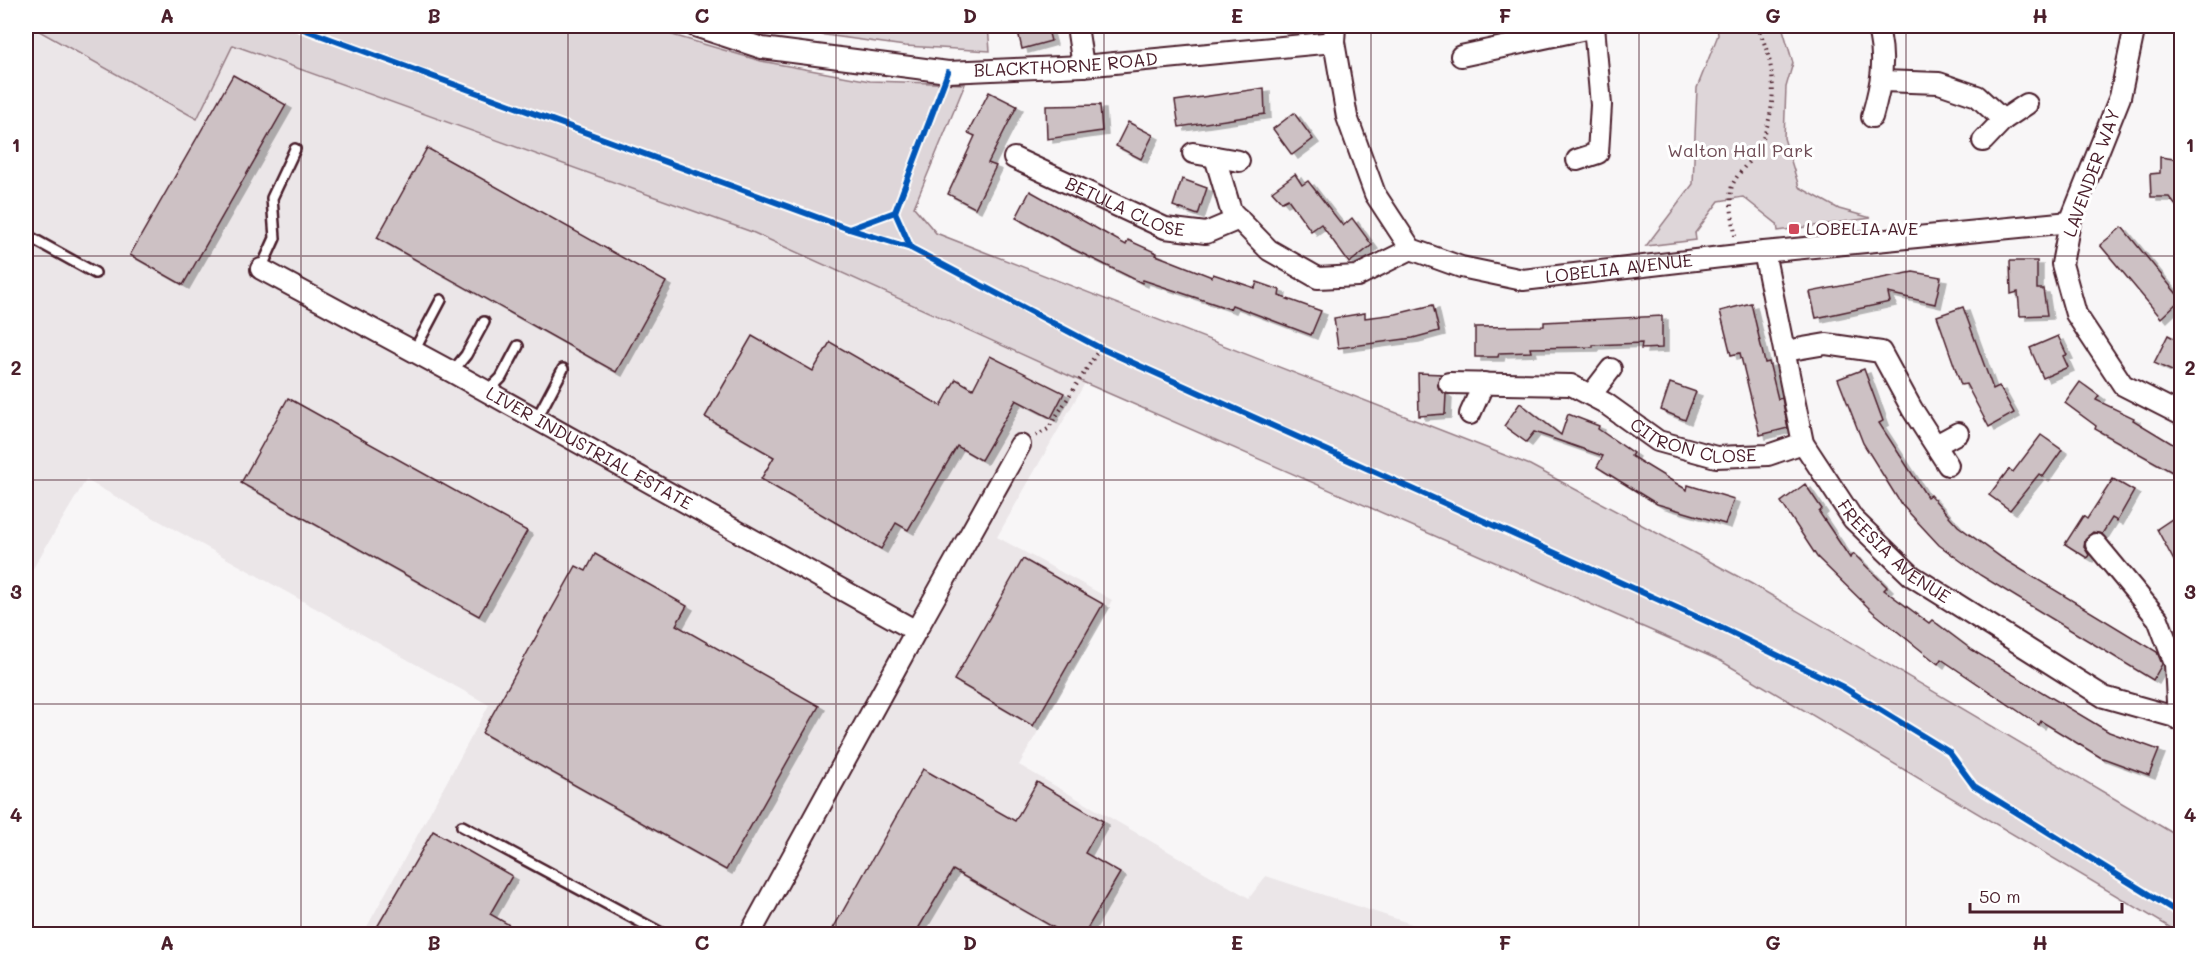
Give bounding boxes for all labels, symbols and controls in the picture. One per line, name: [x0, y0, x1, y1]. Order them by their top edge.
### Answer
text: A: [160, 2, 174, 28]
text: B: [427, 2, 441, 28]
text: C: [695, 2, 710, 28]
text: D: [963, 2, 977, 28]
text: E: [1231, 2, 1243, 28]
text: F: [1499, 2, 1512, 28]
text: G: [1765, 2, 1781, 28]
text: H: [2032, 2, 2048, 28]
street label: BLACKTHORNE ROAD: [973, 46, 1159, 82]
street label: LAVENDER WAY: [2057, 105, 2125, 240]
text: 1: [12, 131, 20, 157]
text: 1: [2186, 131, 2194, 157]
park label: Walton Hall Park: [1667, 138, 1813, 162]
street label: BETULA CLOSE: [1062, 171, 1186, 241]
place label: LOBELIA AVE: [1806, 216, 1918, 240]
marker: LOBELIA AVE: [1787, 222, 1801, 236]
street label: LOBELIA AVENUE: [1544, 247, 1694, 288]
text: 2: [10, 354, 22, 380]
text: 2: [2184, 354, 2196, 380]
street label: LIVER INDUSTRIAL ESTATE: [482, 380, 697, 515]
street label: CITRON CLOSE: [1626, 412, 1757, 468]
street label: FREESIA AVENUE: [1832, 494, 1955, 608]
text: 3: [10, 578, 22, 604]
text: 3: [2184, 578, 2196, 604]
text: 4: [10, 801, 23, 827]
text: 4: [2184, 801, 2197, 827]
scale bar: [1970, 876, 2122, 914]
text: 50 m: [1979, 884, 2021, 908]
text: A: [160, 929, 174, 955]
text: B: [427, 929, 441, 955]
text: C: [695, 929, 710, 955]
text: D: [963, 929, 977, 955]
text: E: [1231, 929, 1243, 955]
text: F: [1499, 929, 1512, 955]
text: G: [1765, 929, 1781, 955]
text: H: [2032, 929, 2048, 955]

